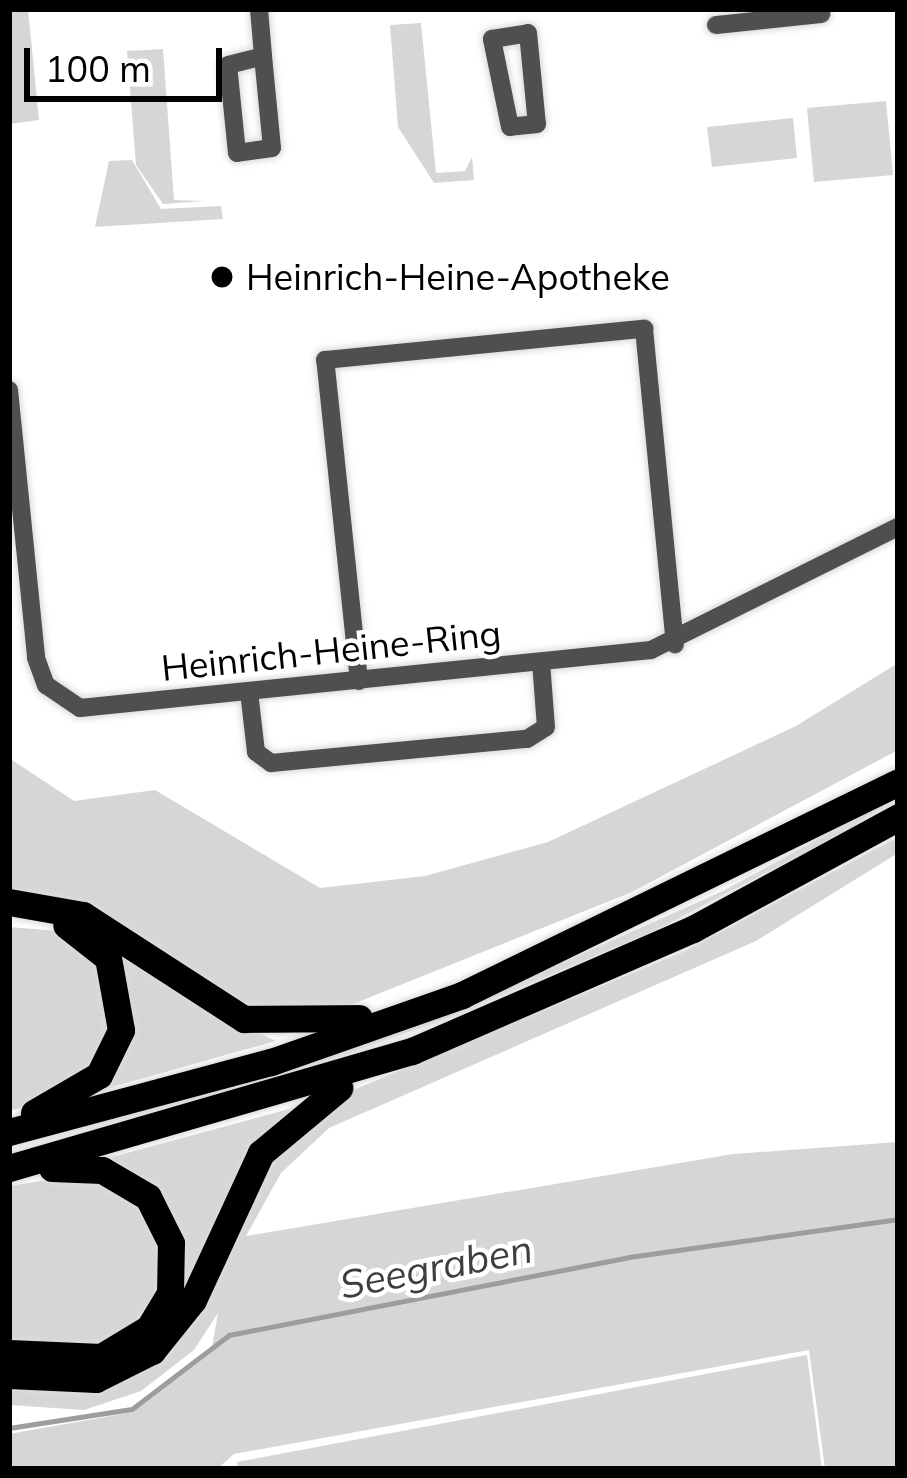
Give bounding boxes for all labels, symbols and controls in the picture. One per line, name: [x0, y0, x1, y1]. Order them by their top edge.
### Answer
scale bar: [30, 24, 228, 98]
text: 100 m: [45, 46, 151, 91]
place label: Heinrich-Heine-Apotheke: [246, 255, 670, 299]
marker: Heinrich-Heine-Apotheke: [209, 264, 235, 290]
street label: Heinrich-Heine-Ring: [159, 611, 503, 689]
water label: Seegraben: [336, 1225, 536, 1309]

